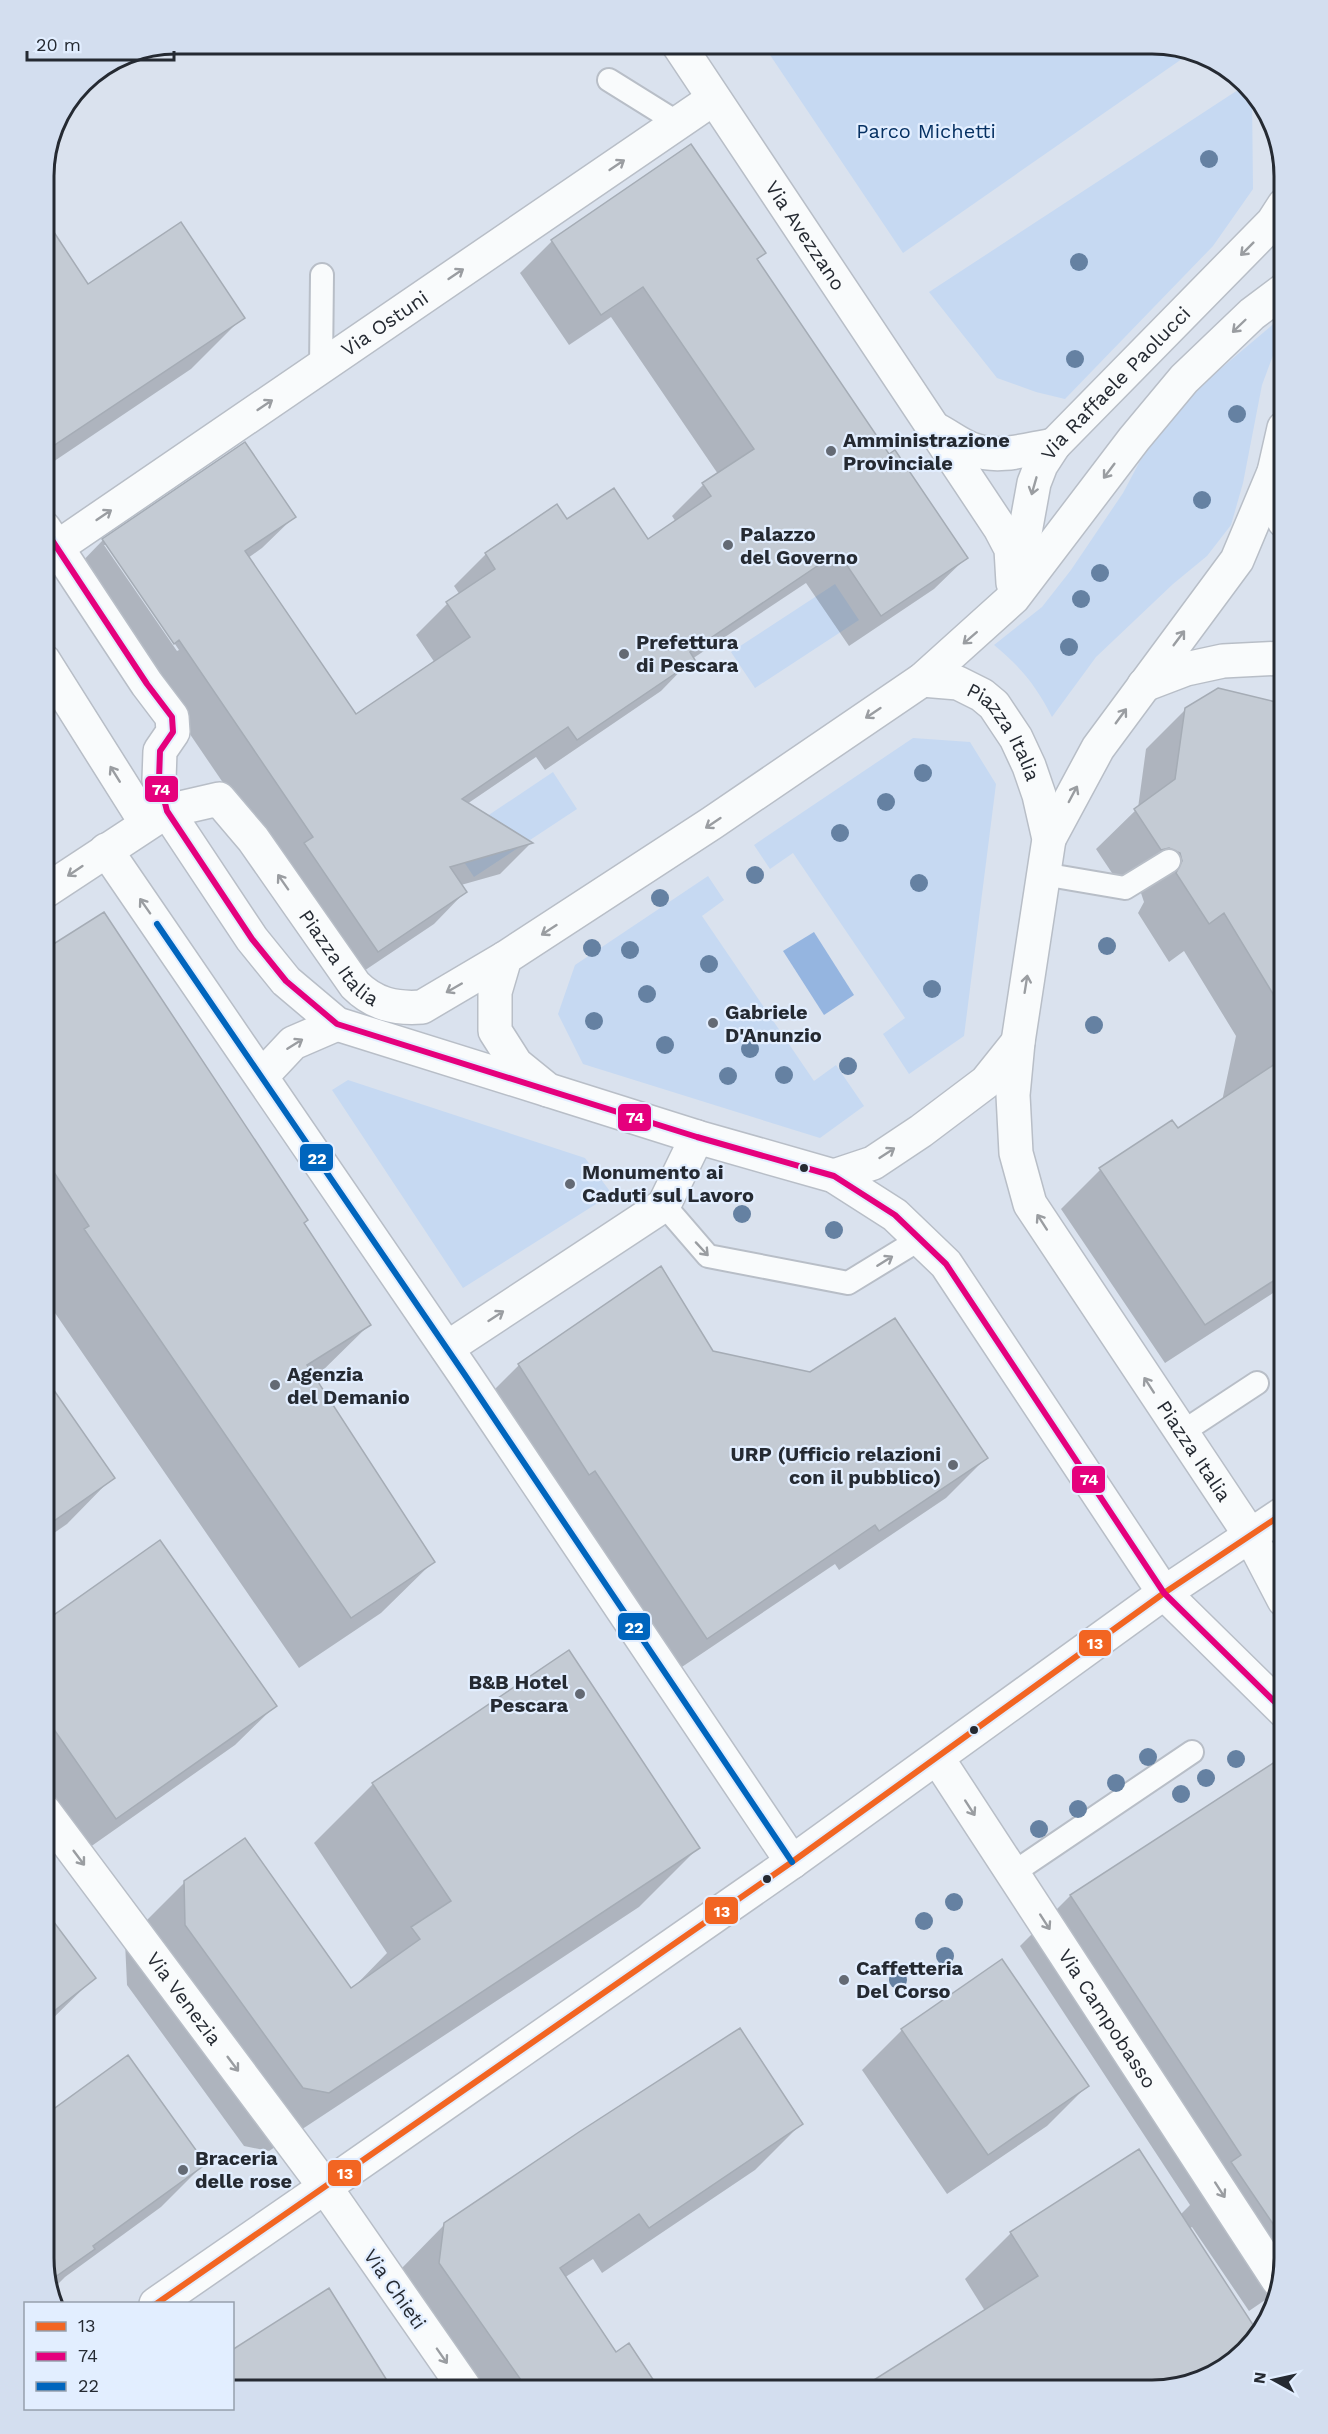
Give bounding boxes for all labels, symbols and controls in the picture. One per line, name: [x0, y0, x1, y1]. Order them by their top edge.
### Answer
scale bar: [27, 24, 174, 62]
text: 20 m: [36, 34, 81, 55]
park label: Parco Michetti: [856, 119, 996, 143]
one-way arrow: [609, 158, 626, 171]
street label: Via Avezzano: [760, 176, 851, 295]
one-way arrow: [1239, 241, 1254, 256]
one-way arrow: [447, 268, 464, 280]
street label: Via Ostuni: [337, 285, 433, 362]
street label: Via Raffaele Paolucci: [1036, 301, 1195, 464]
one-way arrow: [1232, 319, 1247, 333]
one-way arrow: [257, 399, 273, 411]
place label: Amministrazione Provinciale: [843, 428, 1010, 475]
marker: Amministrazione Provinciale: [824, 444, 838, 458]
one-way arrow: [1103, 463, 1116, 479]
one-way arrow: [1028, 476, 1039, 495]
one-way arrow: [96, 509, 112, 521]
place label: Palazzo del Governo: [740, 522, 858, 569]
marker: Palazzo del Governo: [721, 538, 735, 552]
place label: Prefettura di Pescara: [636, 630, 739, 677]
one-way arrow: [1173, 630, 1186, 646]
one-way arrow: [963, 631, 978, 645]
marker: Prefettura di Pescara: [617, 647, 631, 661]
street label: Piazza Italia: [963, 677, 1045, 784]
one-way arrow: [866, 707, 882, 719]
one-way arrow: [1115, 709, 1127, 725]
one-way arrow: [109, 766, 121, 783]
line badge: 74: [144, 775, 179, 803]
text: 74: [152, 780, 170, 799]
one-way arrow: [1068, 785, 1079, 803]
one-way arrow: [705, 817, 721, 829]
one-way arrow: [67, 865, 84, 877]
one-way arrow: [277, 875, 289, 891]
one-way arrow: [139, 899, 151, 915]
street label: Piazza Italia: [294, 905, 383, 1011]
one-way arrow: [541, 923, 558, 936]
one-way arrow: [1021, 975, 1032, 995]
one-way arrow: [446, 982, 463, 994]
place label: Gabriele D'Anunzio: [725, 1000, 822, 1047]
marker: Gabriele D'Anunzio: [706, 1016, 720, 1030]
one-way arrow: [286, 1037, 303, 1049]
line badge: 74: [617, 1103, 652, 1132]
text: 74: [626, 1108, 644, 1127]
line badge: 22: [299, 1143, 334, 1172]
one-way arrow: [879, 1147, 895, 1159]
text: 22: [307, 1149, 327, 1168]
place label: Monumento ai Caduti sul Lavoro: [582, 1160, 754, 1207]
unlabelled marker: [798, 1162, 810, 1174]
marker: Monumento ai Caduti sul Lavoro: [563, 1177, 577, 1191]
one-way arrow: [1036, 1214, 1048, 1230]
one-way arrow: [695, 1241, 709, 1256]
one-way arrow: [876, 1254, 893, 1266]
one-way arrow: [487, 1310, 504, 1323]
place label: Agenzia del Demanio: [287, 1362, 410, 1409]
one-way arrow: [1143, 1377, 1155, 1393]
marker: Agenzia del Demanio: [268, 1378, 282, 1392]
street label: Piazza Italia: [1152, 1396, 1236, 1506]
place label: URP (Ufficio relazioni con il pubblico): [731, 1442, 941, 1489]
marker: URP (Ufficio relazioni con il pubblico): [946, 1458, 960, 1472]
line badge: 74: [1071, 1465, 1106, 1494]
text: 74: [1080, 1470, 1098, 1489]
line badge: 22: [617, 1612, 651, 1641]
text: 22: [624, 1618, 644, 1637]
line badge: 13: [1078, 1629, 1112, 1657]
text: 13: [1087, 1634, 1103, 1653]
place label: B&B Hotel Pescara: [468, 1670, 568, 1717]
marker: B&B Hotel Pescara: [573, 1687, 587, 1701]
unlabelled marker: [968, 1724, 980, 1736]
one-way arrow: [965, 1799, 977, 1816]
one-way arrow: [72, 1849, 85, 1865]
unlabelled marker: [761, 1873, 773, 1885]
line badge: 13: [704, 1896, 739, 1925]
text: 13: [714, 1902, 730, 1921]
one-way arrow: [1040, 1913, 1052, 1930]
street label: Via Campobasso: [1053, 1944, 1162, 2093]
street label: Via Venezia: [141, 1947, 227, 2050]
place label: Caffetteria Del Corso: [856, 1956, 964, 2003]
marker: Caffetteria Del Corso: [837, 1973, 851, 1987]
one-way arrow: [227, 2056, 239, 2072]
place label: Braceria delle rose: [195, 2146, 292, 2193]
line badge: 13: [327, 2159, 362, 2187]
marker: Braceria delle rose: [176, 2163, 190, 2177]
text: 13: [337, 2164, 353, 2183]
one-way arrow: [1213, 2182, 1226, 2199]
street label: Via Chieti: [359, 2244, 431, 2334]
legend: [24, 2302, 234, 2410]
text: 13: [78, 2315, 96, 2336]
text: 74: [78, 2345, 98, 2366]
one-way arrow: [436, 2347, 448, 2364]
north arrow: [1244, 2350, 1304, 2410]
text: N: [1249, 2371, 1270, 2385]
text: 22: [78, 2375, 99, 2396]

